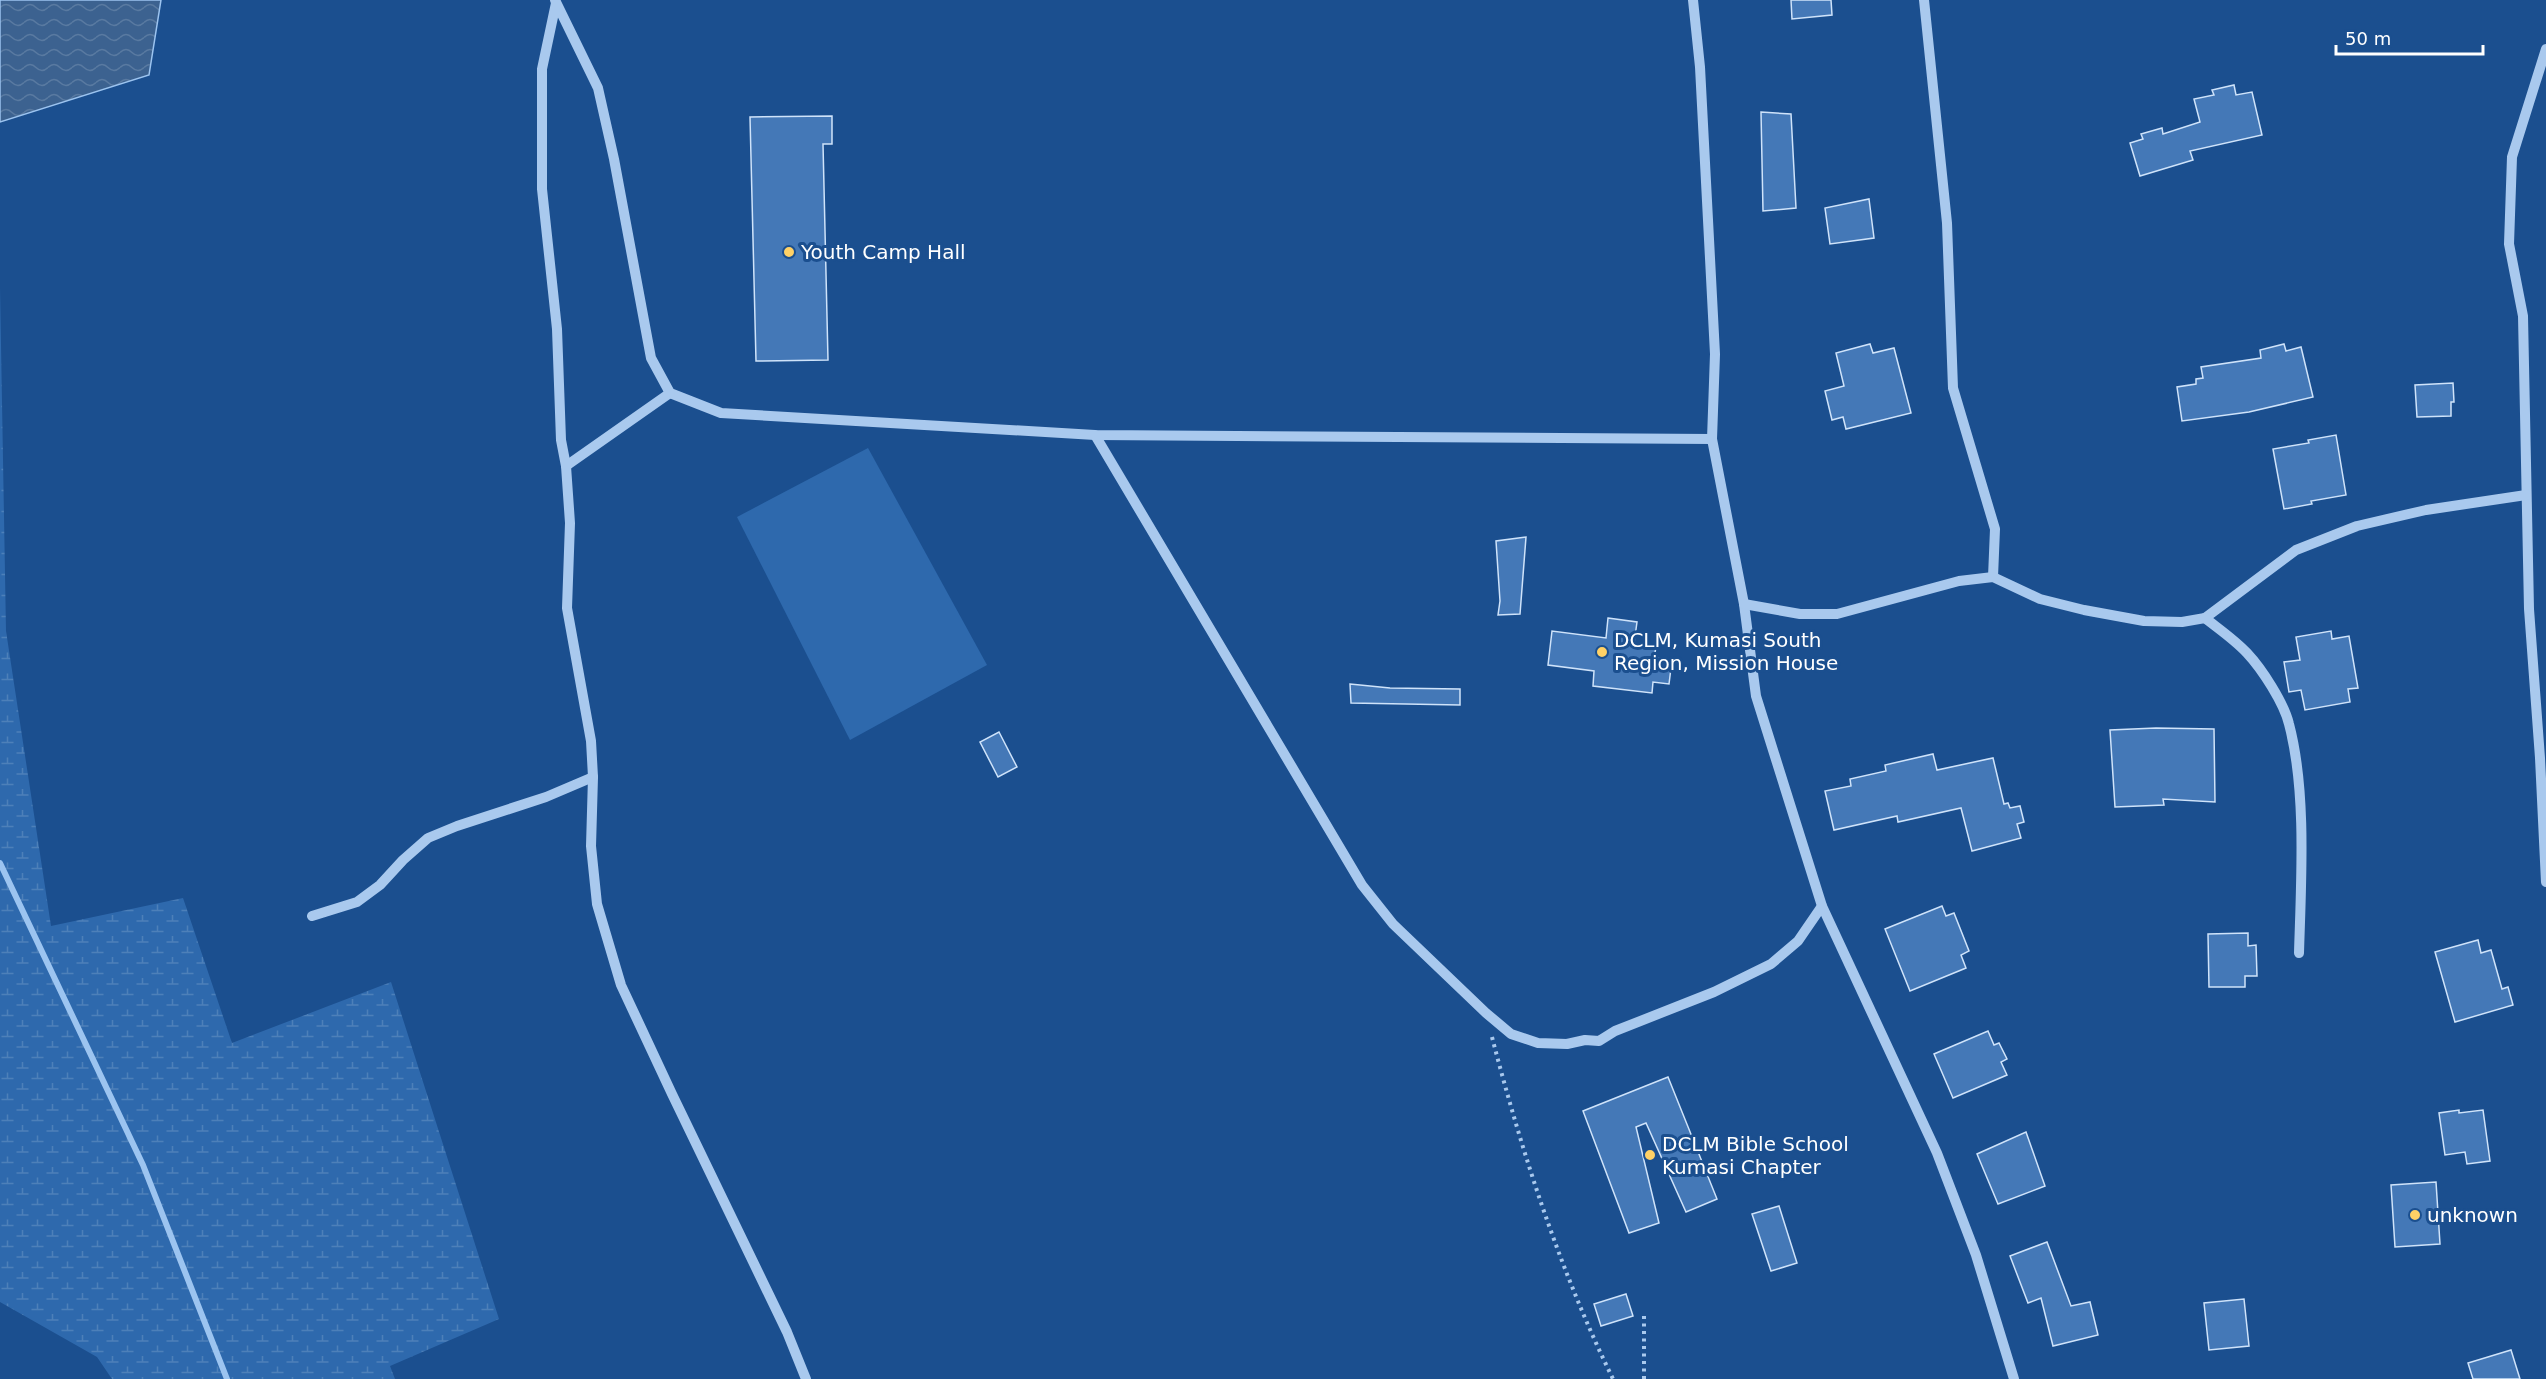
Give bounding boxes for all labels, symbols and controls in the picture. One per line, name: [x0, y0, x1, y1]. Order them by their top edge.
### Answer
scale bar: [2336, 18, 2483, 56]
text: 50 m: [2345, 28, 2391, 49]
place label: Youth Camp Hall: [800, 240, 966, 264]
marker: Youth Camp Hall: [782, 245, 796, 259]
place label: DCLM, Kumasi South Region, Mission House: [1614, 628, 1838, 675]
marker: DCLM, Kumasi South Region, Mission House: [1595, 645, 1609, 659]
place label: DCLM Bible School Kumasi Chapter: [1662, 1132, 1849, 1179]
marker: DCLM Bible School Kumasi Chapter: [1643, 1148, 1657, 1162]
place label: unknown: [2427, 1203, 2518, 1227]
marker: unknown: [2408, 1208, 2422, 1222]

